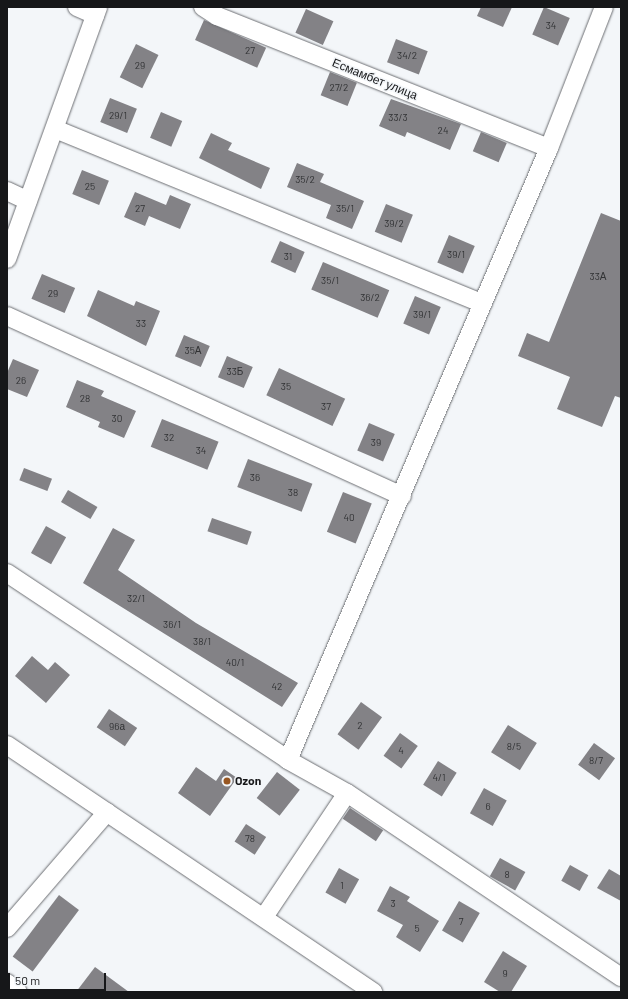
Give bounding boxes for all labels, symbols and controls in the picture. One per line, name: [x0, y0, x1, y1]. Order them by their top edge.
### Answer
house number: 34: [546, 20, 556, 32]
house number: 27: [245, 45, 255, 57]
house number: 34/2: [397, 50, 417, 62]
street label: Есмамбет улица: [330, 55, 420, 103]
house number: 29: [135, 60, 145, 72]
house number: 27/2: [330, 82, 348, 94]
house number: 29/1: [109, 110, 127, 122]
house number: 33/3: [388, 112, 408, 124]
house number: 24: [438, 125, 448, 137]
house number: 35/2: [295, 174, 315, 186]
house number: 25: [85, 181, 95, 193]
house number: 27: [135, 203, 145, 215]
house number: 35/1: [336, 203, 354, 215]
house number: 39/2: [384, 218, 404, 230]
house number: 39/1: [447, 249, 465, 261]
house number: 31: [284, 251, 292, 263]
house number: 33А: [590, 271, 606, 283]
house number: 35/1: [321, 275, 339, 287]
house number: 29: [48, 288, 58, 300]
house number: 36/2: [360, 292, 380, 304]
house number: 39/1: [413, 309, 431, 321]
house number: 33: [136, 318, 146, 330]
house number: 35А: [185, 345, 201, 357]
house number: 33Б: [227, 366, 243, 378]
house number: 26: [16, 375, 26, 387]
house number: 35: [281, 381, 291, 393]
house number: 28: [80, 393, 90, 405]
house number: 37: [321, 401, 331, 413]
house number: 30: [112, 413, 122, 425]
house number: 32: [164, 432, 174, 444]
house number: 39: [371, 437, 381, 449]
house number: 34: [196, 445, 206, 457]
house number: 36: [250, 472, 260, 484]
house number: 38: [288, 487, 298, 499]
house number: 40: [343, 512, 355, 524]
house number: 32/1: [127, 593, 145, 605]
house number: 36/1: [163, 619, 181, 631]
house number: 38/1: [193, 636, 211, 648]
house number: 40/1: [226, 657, 244, 669]
house number: 42: [272, 681, 282, 693]
house number: 2: [357, 720, 363, 732]
house number: 96а: [109, 721, 125, 733]
house number: 8/5: [507, 741, 521, 753]
house number: 4: [398, 745, 404, 757]
house number: 8/7: [589, 755, 603, 767]
house number: 4/1: [432, 772, 446, 784]
place label: Ozon: [235, 774, 261, 788]
marker: Ozon: [222, 776, 232, 786]
house number: 6: [485, 801, 491, 813]
house number: 78: [245, 833, 255, 845]
house number: 8: [504, 869, 510, 881]
house number: 1: [340, 880, 344, 892]
house number: 3: [390, 898, 396, 910]
house number: 7: [459, 916, 463, 928]
house number: 5: [414, 923, 420, 935]
scale bar: [10, 965, 108, 991]
house number: 9: [502, 968, 508, 980]
text: 50 m: [15, 973, 40, 987]

